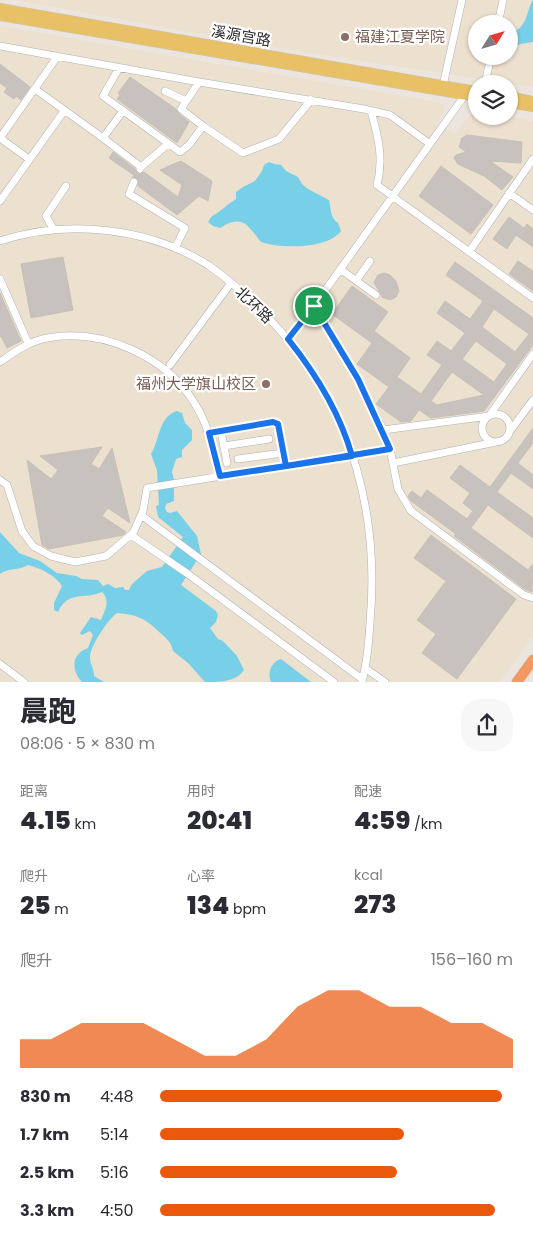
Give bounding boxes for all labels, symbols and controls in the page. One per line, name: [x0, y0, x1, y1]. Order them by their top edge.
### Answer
north arrow: [468, 15, 518, 65]
map controls: [468, 15, 518, 125]
street label: 溪源宫路: [210, 20, 272, 51]
place label: 福建江夏学院: [355, 26, 445, 47]
marker: 福建江夏学院: [339, 31, 351, 43]
button: layers: [468, 75, 518, 125]
street label: 北环路: [231, 281, 278, 328]
pin: [293, 285, 335, 327]
icon: arrive: [300, 292, 328, 320]
place label: 福州大学旗山校区: [136, 373, 256, 394]
marker: 福州大学旗山校区: [260, 378, 272, 390]
text: 晨跑: [20, 692, 76, 731]
button: share: [461, 699, 513, 751]
text: 08:06 · 5 × 830 m: [20, 732, 155, 755]
text: 距离: [20, 781, 48, 801]
text: 用时: [187, 781, 215, 801]
text: 配速: [354, 781, 382, 801]
text: 4.15: [20, 803, 71, 838]
text: 20:41: [187, 803, 252, 838]
text: 4:59: [354, 803, 410, 838]
text: km: [71, 814, 96, 834]
text: /km: [410, 814, 442, 834]
text: kcal: [354, 865, 383, 885]
text: 爬升: [20, 866, 48, 886]
text: 心率: [187, 866, 215, 886]
text: 273: [354, 887, 397, 922]
text: 25: [20, 888, 51, 923]
text: 134: [187, 888, 229, 923]
text: m: [51, 899, 69, 919]
text: bpm: [229, 899, 266, 919]
text: 156–160 m: [431, 948, 513, 971]
text: 爬升: [20, 949, 52, 972]
text: 830 m: [20, 1085, 71, 1108]
text: 4:48: [100, 1085, 134, 1108]
text: 1.7 km: [20, 1123, 69, 1146]
text: 5:14: [100, 1123, 129, 1146]
text: 2.5 km: [20, 1161, 74, 1184]
text: 5:16: [100, 1161, 129, 1184]
text: 3.3 km: [20, 1199, 74, 1222]
text: 4:50: [100, 1199, 134, 1222]

